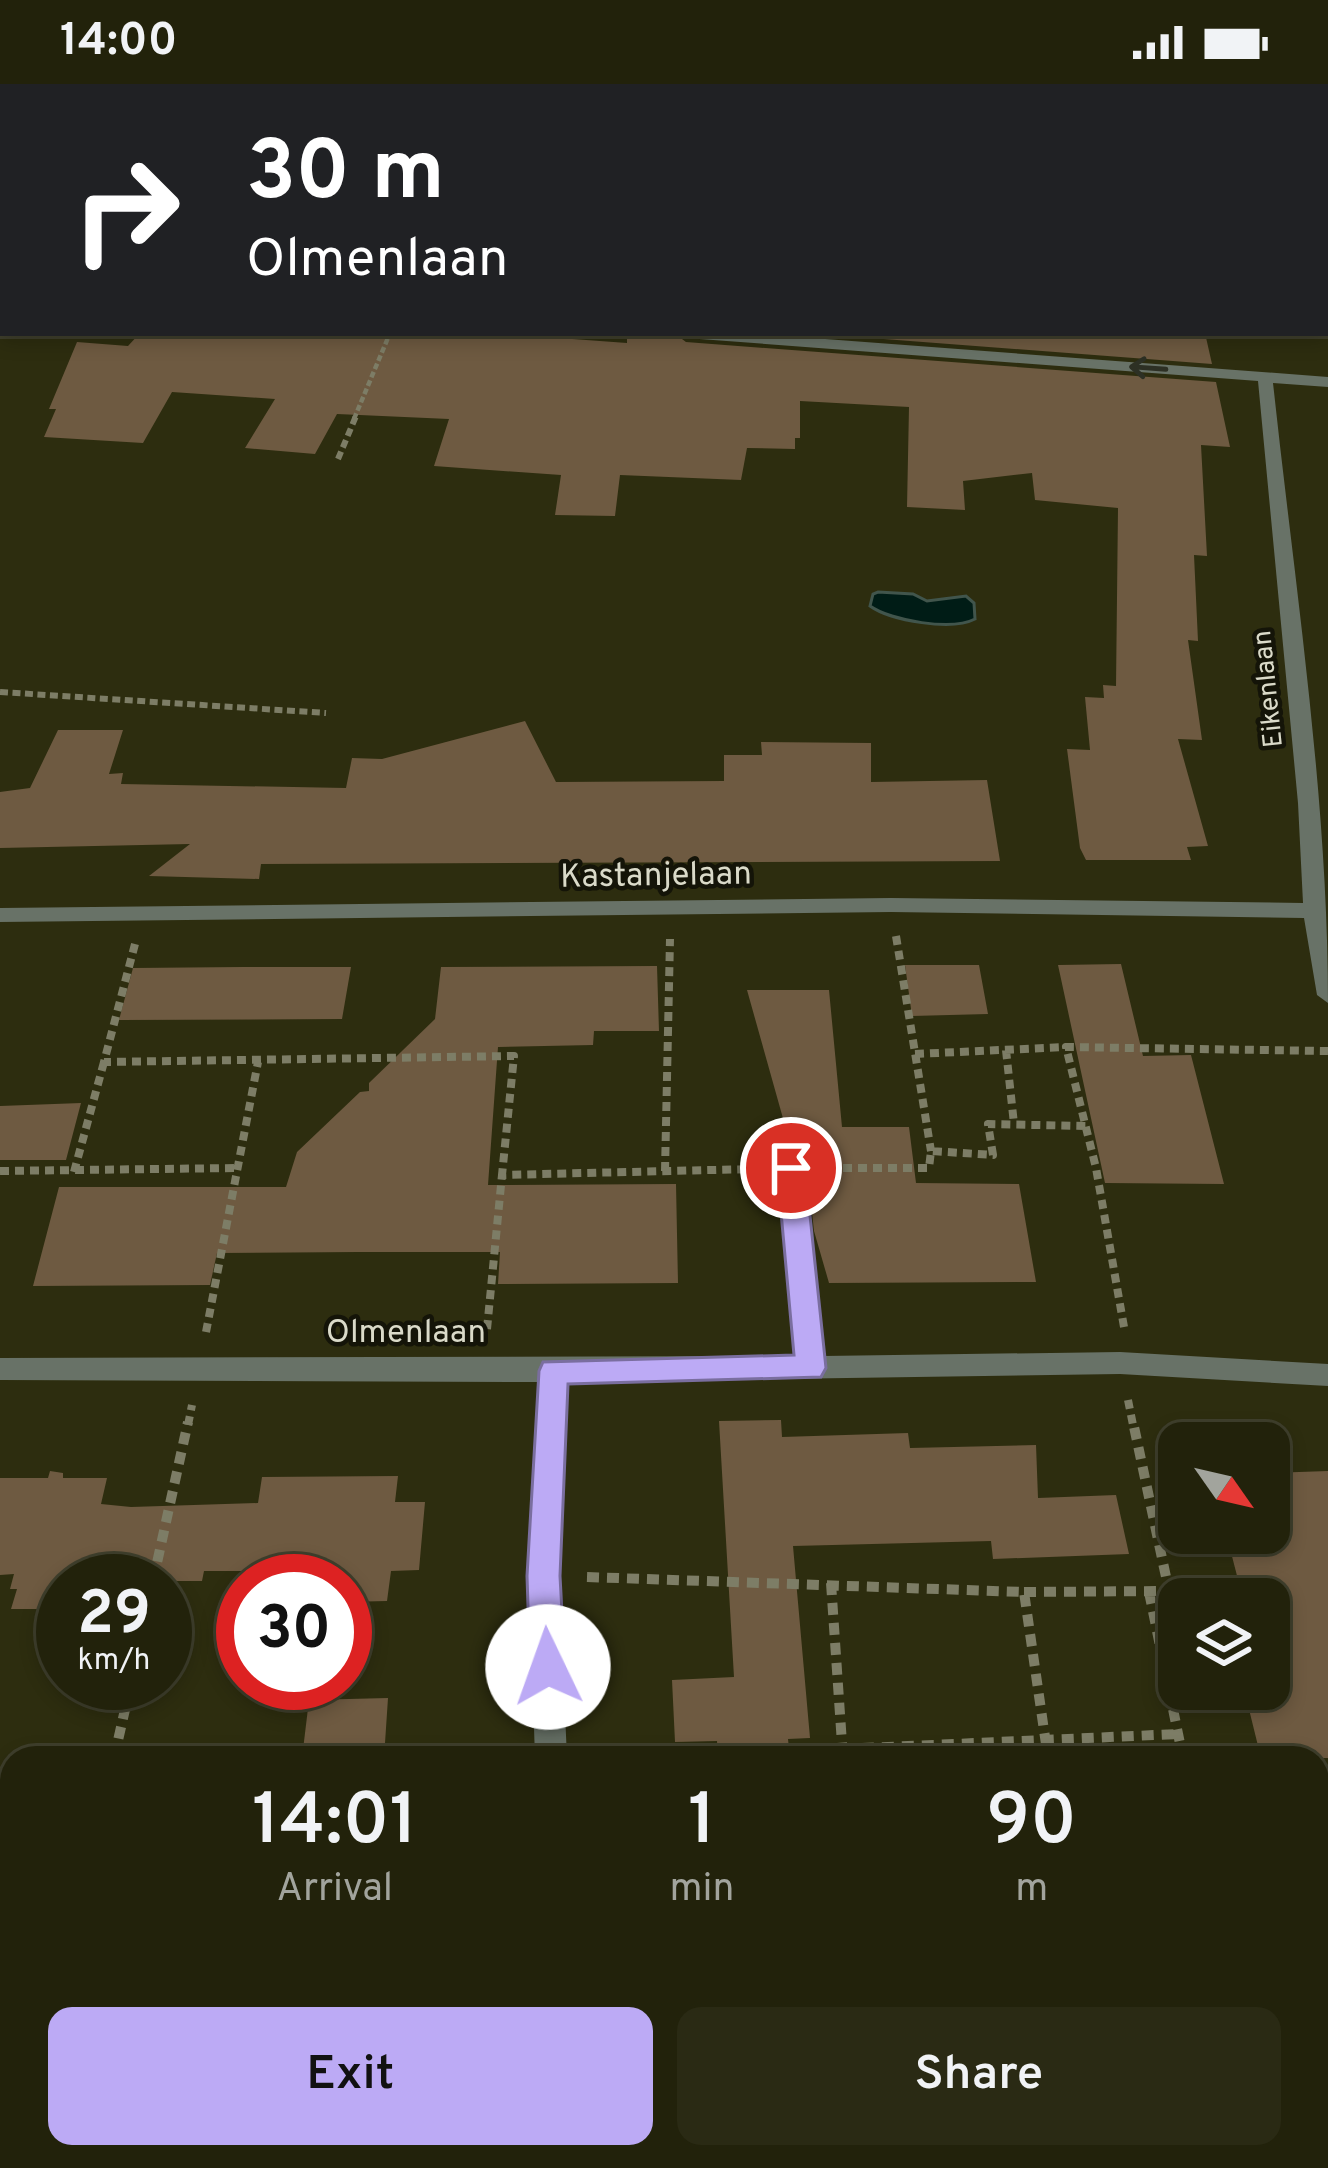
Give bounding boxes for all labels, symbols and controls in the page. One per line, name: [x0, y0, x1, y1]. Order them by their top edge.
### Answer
text: 14:00: [60, 14, 177, 71]
text: 30 m: [246, 123, 445, 229]
icon: right: [48, 132, 204, 288]
text: Olmenlaan: [246, 227, 508, 296]
one-way arrow: [1129, 357, 1168, 380]
street label: Eikenlaan: [1246, 629, 1292, 749]
street label: Kastanjelaan: [560, 854, 752, 900]
pin: [740, 1117, 842, 1219]
icon: arrive: [758, 1135, 824, 1201]
street label: Olmenlaan: [326, 1313, 486, 1355]
north arrow: [1158, 1422, 1290, 1554]
map controls: [1158, 1422, 1290, 1710]
speed limit sign: 30: [216, 1554, 372, 1710]
button: layers: [1158, 1578, 1290, 1710]
text: 29: [77, 1579, 151, 1655]
position arrow: [485, 1604, 611, 1730]
text: km/h: [78, 1643, 150, 1680]
text: 14:01: [252, 1778, 418, 1870]
text: 1: [688, 1778, 716, 1870]
text: 90: [986, 1778, 1077, 1870]
text: Arrival: [277, 1866, 393, 1915]
text: min: [670, 1866, 734, 1915]
text: m: [1015, 1866, 1048, 1915]
button: Exit: [48, 2007, 653, 2145]
button: Share: [677, 2007, 1281, 2145]

